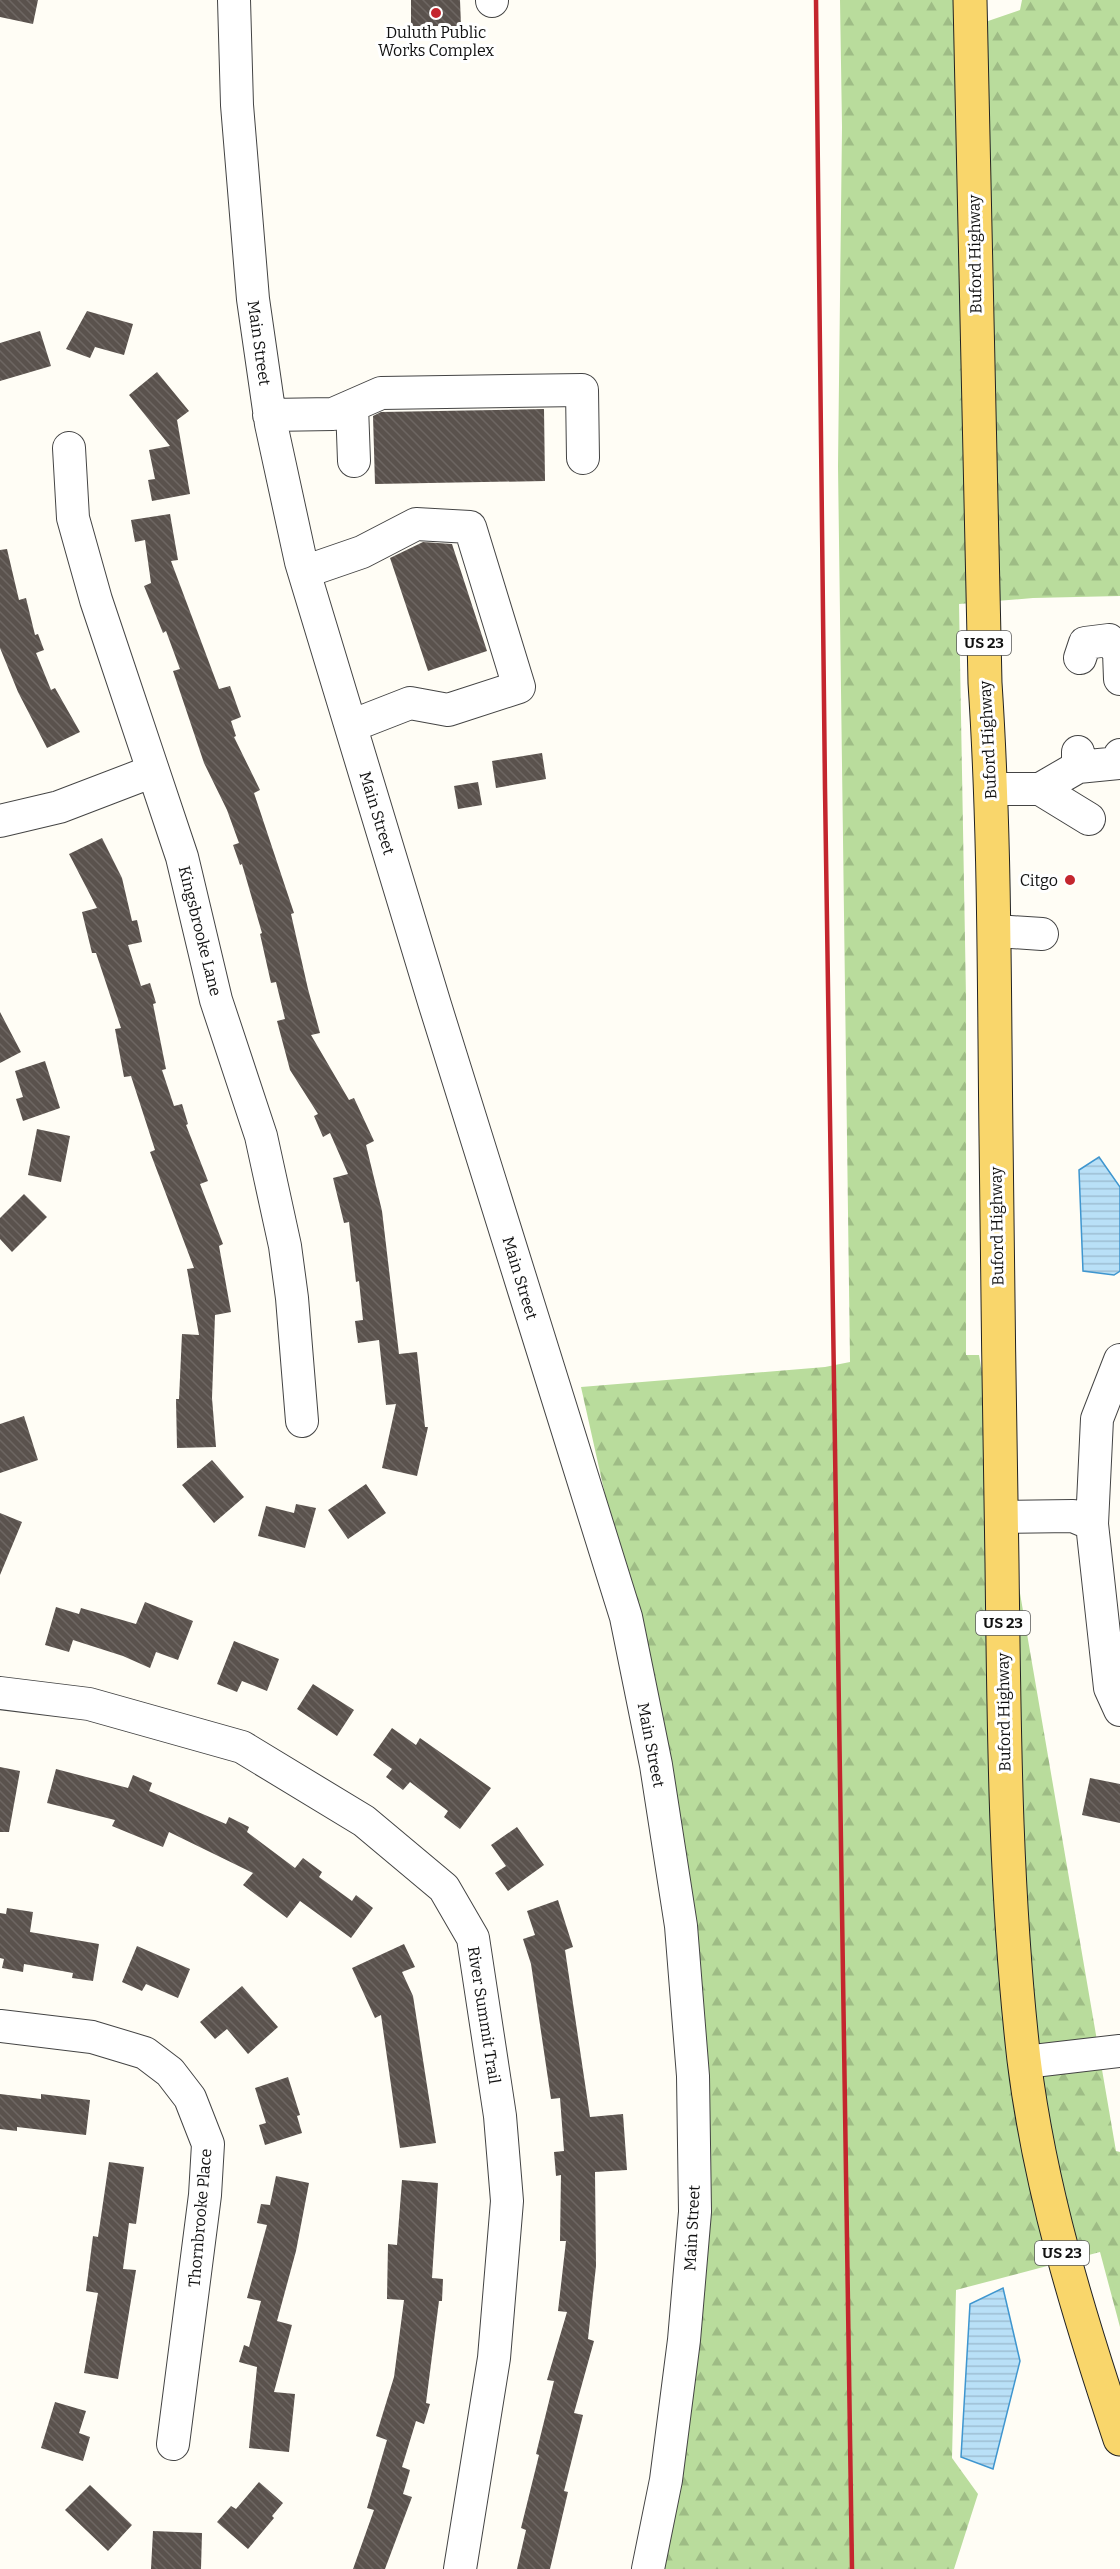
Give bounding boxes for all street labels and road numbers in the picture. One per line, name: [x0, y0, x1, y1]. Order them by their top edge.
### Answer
street label: Buford Highway: [964, 194, 986, 314]
street label: Main Street: [244, 299, 274, 387]
road number: US 23: [957, 631, 1011, 655]
street label: Buford Highway: [975, 680, 1001, 800]
street label: Main Street: [355, 769, 399, 857]
street label: Kingsbrooke Lane: [175, 864, 225, 998]
street label: Buford Highway: [986, 1166, 1008, 1286]
street label: Main Street: [498, 1234, 542, 1322]
road number: US 23: [976, 1611, 1030, 1635]
street label: Buford Highway: [993, 1652, 1015, 1772]
street label: Main Street: [633, 1701, 669, 1789]
street label: River Summit Trail: [464, 1945, 504, 2086]
street label: Thornbrooke Place: [184, 2148, 216, 2288]
street label: Main Street: [680, 2184, 704, 2271]
road number: US 23: [1035, 2241, 1089, 2265]

